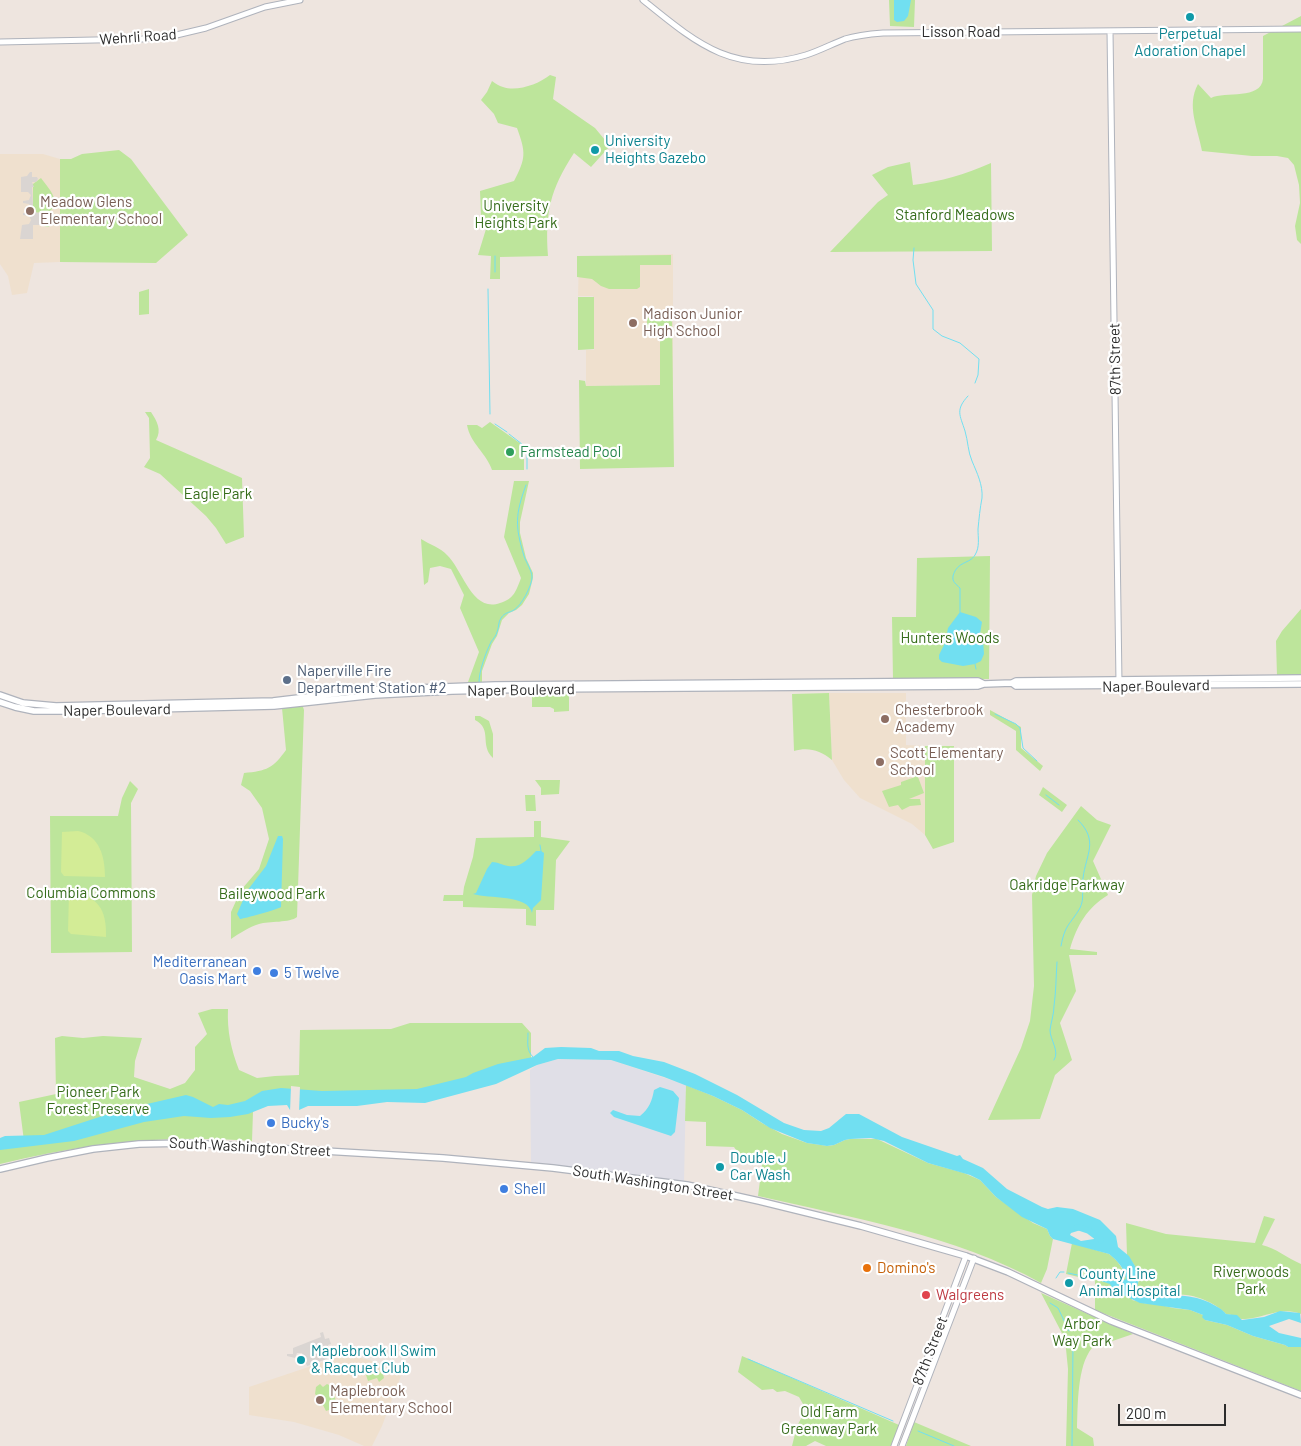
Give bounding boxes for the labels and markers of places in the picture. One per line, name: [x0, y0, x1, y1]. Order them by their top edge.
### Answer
marker: Perpetual Adoration Chapel: [1184, 11, 1196, 23]
place label: Perpetual Adoration Chapel: [1134, 25, 1246, 60]
place label: University Heights Gazebo: [605, 132, 706, 167]
marker: University Heights Gazebo: [589, 144, 601, 156]
place label: Meadow Glens Elementary School: [40, 193, 162, 228]
marker: Meadow Glens Elementary School: [24, 205, 36, 217]
place label: Madison Junior High School: [643, 305, 742, 340]
marker: Madison Junior High School: [627, 317, 639, 329]
place label: Farmstead Pool: [520, 443, 621, 461]
marker: Farmstead Pool: [504, 446, 516, 458]
place label: Naperville Fire Department Station #2: [297, 662, 446, 697]
marker: Naperville Fire Department Station #2: [281, 674, 293, 686]
place label: Chesterbrook Academy: [895, 701, 983, 736]
marker: Chesterbrook Academy: [879, 713, 891, 725]
place label: Scott Elementary School: [890, 744, 1003, 779]
marker: Scott Elementary School: [874, 756, 886, 768]
place label: Mediterranean Oasis Mart: [153, 953, 247, 988]
place label: 5 Twelve: [284, 964, 340, 982]
marker: Mediterranean Oasis Mart: [251, 965, 263, 977]
marker: 5 Twelve: [268, 967, 280, 979]
place label: Bucky's: [281, 1114, 329, 1132]
marker: Bucky's: [265, 1117, 277, 1129]
place label: Double J Car Wash: [730, 1149, 791, 1184]
marker: Double J Car Wash: [714, 1161, 726, 1173]
place label: Shell: [514, 1180, 546, 1198]
marker: Shell: [498, 1183, 510, 1195]
place label: Domino's: [877, 1259, 935, 1277]
marker: Domino's: [861, 1262, 873, 1274]
place label: County Line Animal Hospital: [1079, 1265, 1180, 1300]
marker: County Line Animal Hospital: [1063, 1277, 1075, 1289]
place label: Walgreens: [936, 1286, 1004, 1304]
marker: Walgreens: [920, 1289, 932, 1301]
place label: Maplebrook II Swim & Racquet Club: [311, 1342, 436, 1377]
marker: Maplebrook II Swim & Racquet Club: [295, 1354, 307, 1366]
place label: Maplebrook Elementary School: [330, 1382, 452, 1417]
marker: Maplebrook Elementary School: [314, 1394, 326, 1406]

